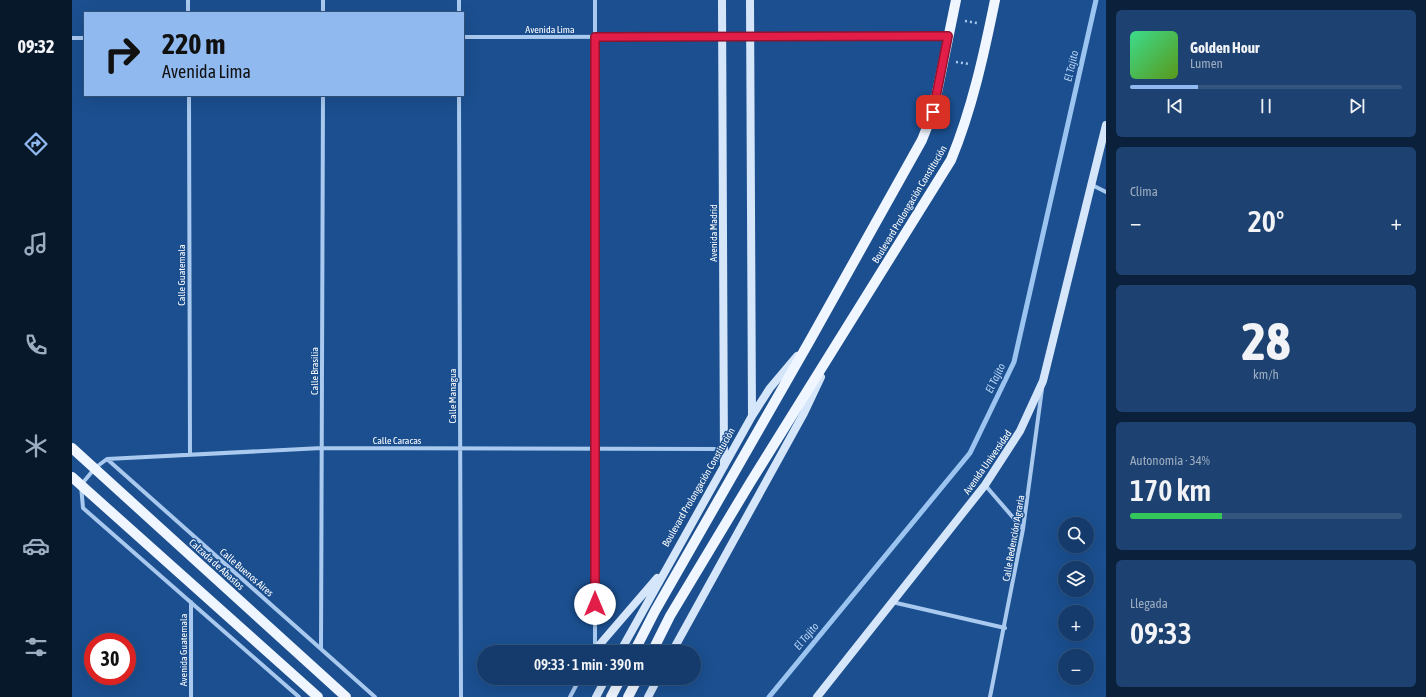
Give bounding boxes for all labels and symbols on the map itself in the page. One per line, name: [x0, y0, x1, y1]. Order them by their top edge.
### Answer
street label: Avenida Lima: [525, 24, 575, 35]
water label: El Tajito: [1062, 49, 1080, 83]
pin: [916, 95, 950, 129]
street label: Boulevard Prolongación Constitución: [870, 143, 949, 265]
street label: Avenida Madrid: [708, 204, 719, 262]
street label: Calle Guatemala: [176, 244, 187, 306]
street label: Calle Brasilia: [309, 347, 320, 395]
water label: El Tajito: [983, 361, 1007, 395]
street label: Calle Managua: [447, 368, 458, 423]
street label: Boulevard Prolongación Constitución: [660, 426, 737, 549]
street label: Avenida Universidad: [961, 428, 1014, 497]
street label: Calle Caracas: [373, 435, 422, 446]
street label: Calle Redención Agraria: [1000, 494, 1027, 582]
street label: Calzada de Abastos: [187, 537, 247, 592]
street label: Calle Buenos Aires: [218, 546, 276, 599]
position arrow: [574, 583, 616, 625]
street label: Avenida Guatemala: [178, 613, 189, 686]
water label: El Tajito: [791, 620, 821, 652]
speed limit sign: 30: [84, 633, 136, 685]

